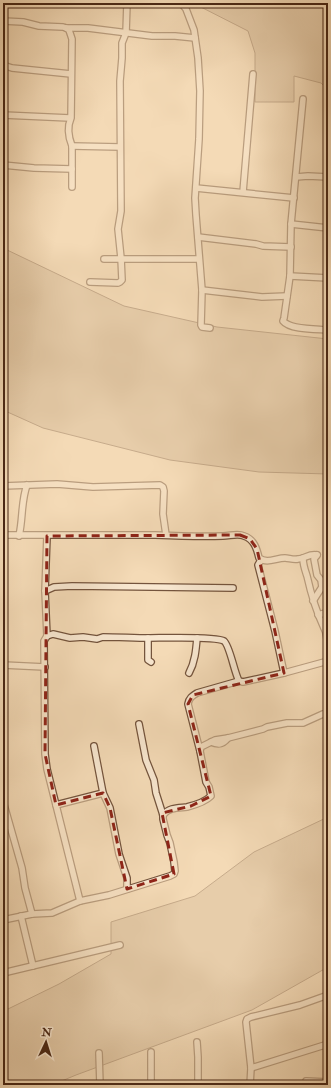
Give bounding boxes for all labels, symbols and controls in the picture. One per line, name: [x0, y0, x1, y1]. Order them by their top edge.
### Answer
north arrow: [26, 1022, 66, 1062]
text: N: [40, 1026, 53, 1039]

